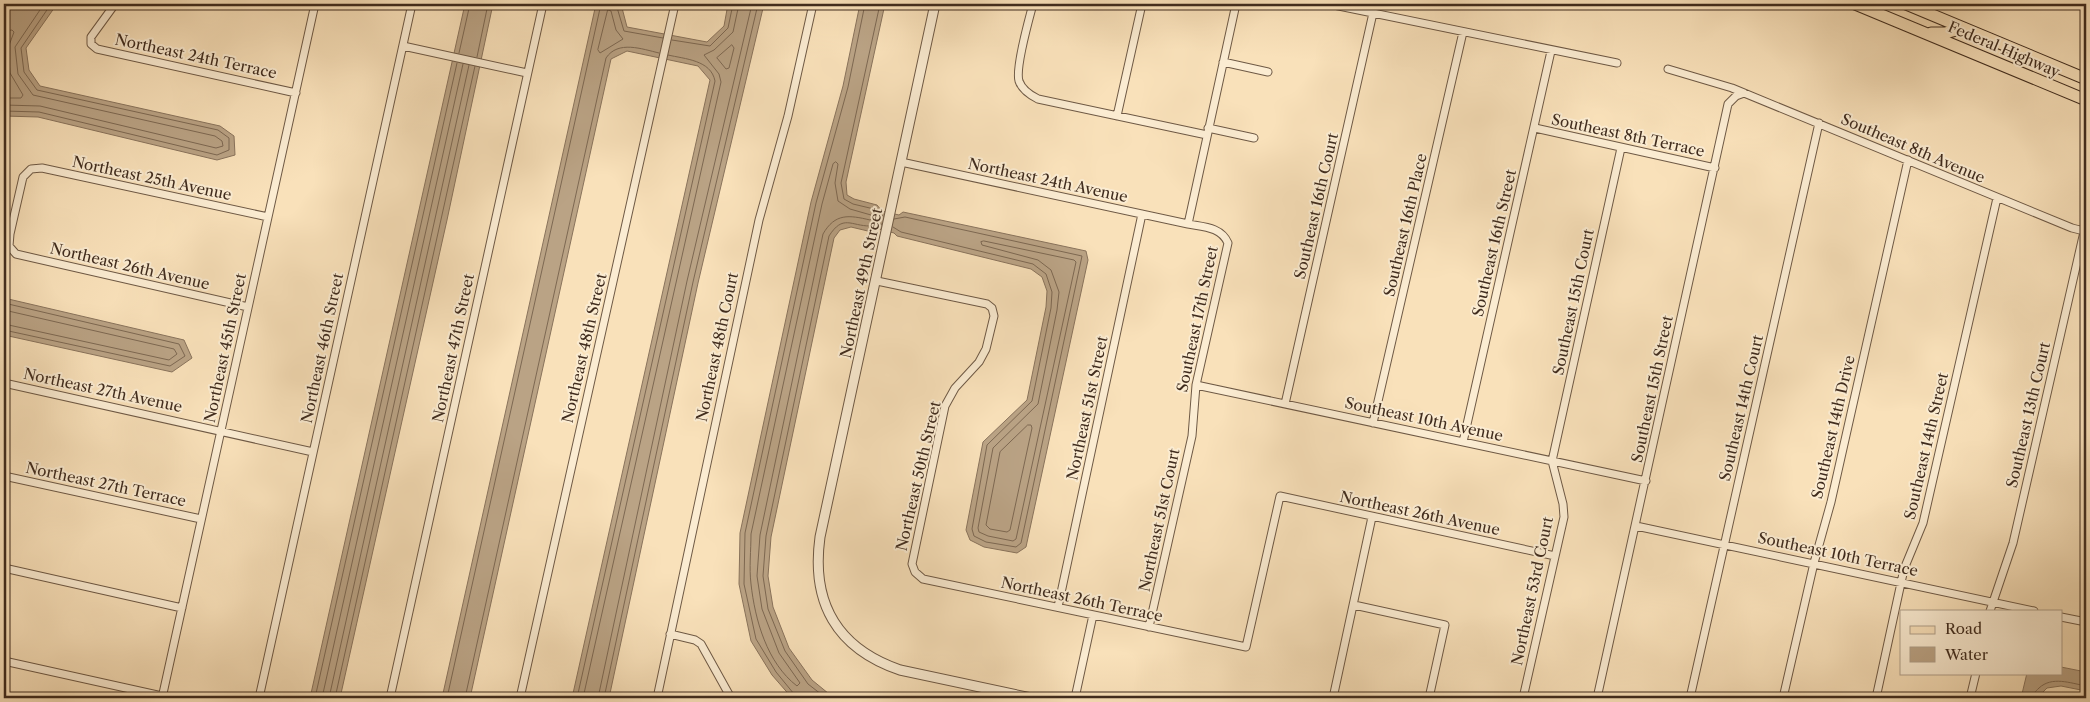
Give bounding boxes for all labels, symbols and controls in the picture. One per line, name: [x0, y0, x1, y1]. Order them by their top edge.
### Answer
street label: Federal Highway: [1945, 17, 2063, 81]
street label: Northeast 24th Terrace: [113, 30, 279, 82]
street label: Southeast 8th Terrace: [1550, 109, 1706, 161]
street label: Southeast 8th Avenue: [1838, 109, 1988, 187]
street label: Southeast 16th Court: [1290, 130, 1342, 281]
street label: Southeast 16th Place: [1379, 151, 1431, 299]
street label: Northeast 25th Avenue: [71, 152, 233, 204]
street label: Northeast 24th Avenue: [966, 154, 1130, 206]
street label: Southeast 16th Street: [1468, 167, 1520, 318]
street label: Northeast 49th Street: [836, 206, 886, 360]
street label: Southeast 15th Court: [1548, 227, 1598, 377]
street label: Northeast 26th Avenue: [48, 238, 212, 294]
street label: Southeast 17th Street: [1172, 243, 1222, 394]
street label: Northeast 48th Court: [692, 270, 742, 423]
street label: Northeast 45th Street: [200, 271, 250, 424]
street label: Northeast 46th Street: [297, 271, 347, 425]
street label: Northeast 47th Street: [428, 271, 478, 424]
street label: Northeast 48th Street: [558, 271, 611, 425]
street label: Southeast 15th Street: [1627, 313, 1677, 464]
street label: Southeast 14th Court: [1715, 332, 1767, 483]
street label: Northeast 51st Street: [1062, 333, 1112, 482]
street label: Southeast 13th Court: [2002, 340, 2054, 490]
street label: Southeast 14th Drive: [1807, 353, 1859, 501]
street label: Northeast 27th Avenue: [22, 364, 184, 416]
street label: Southeast 14th Street: [1900, 370, 1952, 521]
street label: Southeast 10th Avenue: [1343, 393, 1505, 445]
street label: Northeast 50th Street: [892, 399, 945, 553]
street label: Northeast 51st Court: [1135, 446, 1184, 593]
street label: Northeast 27th Terrace: [24, 458, 188, 510]
street label: Northeast 26th Avenue: [1338, 487, 1502, 539]
street label: Northeast 53rd Court: [1507, 514, 1557, 667]
street label: Southeast 10th Terrace: [1756, 528, 1920, 580]
street label: Northeast 26th Terrace: [999, 573, 1165, 625]
legend: [1900, 610, 2062, 674]
text: Road: [1945, 619, 1982, 638]
text: Water: [1944, 645, 1989, 664]

